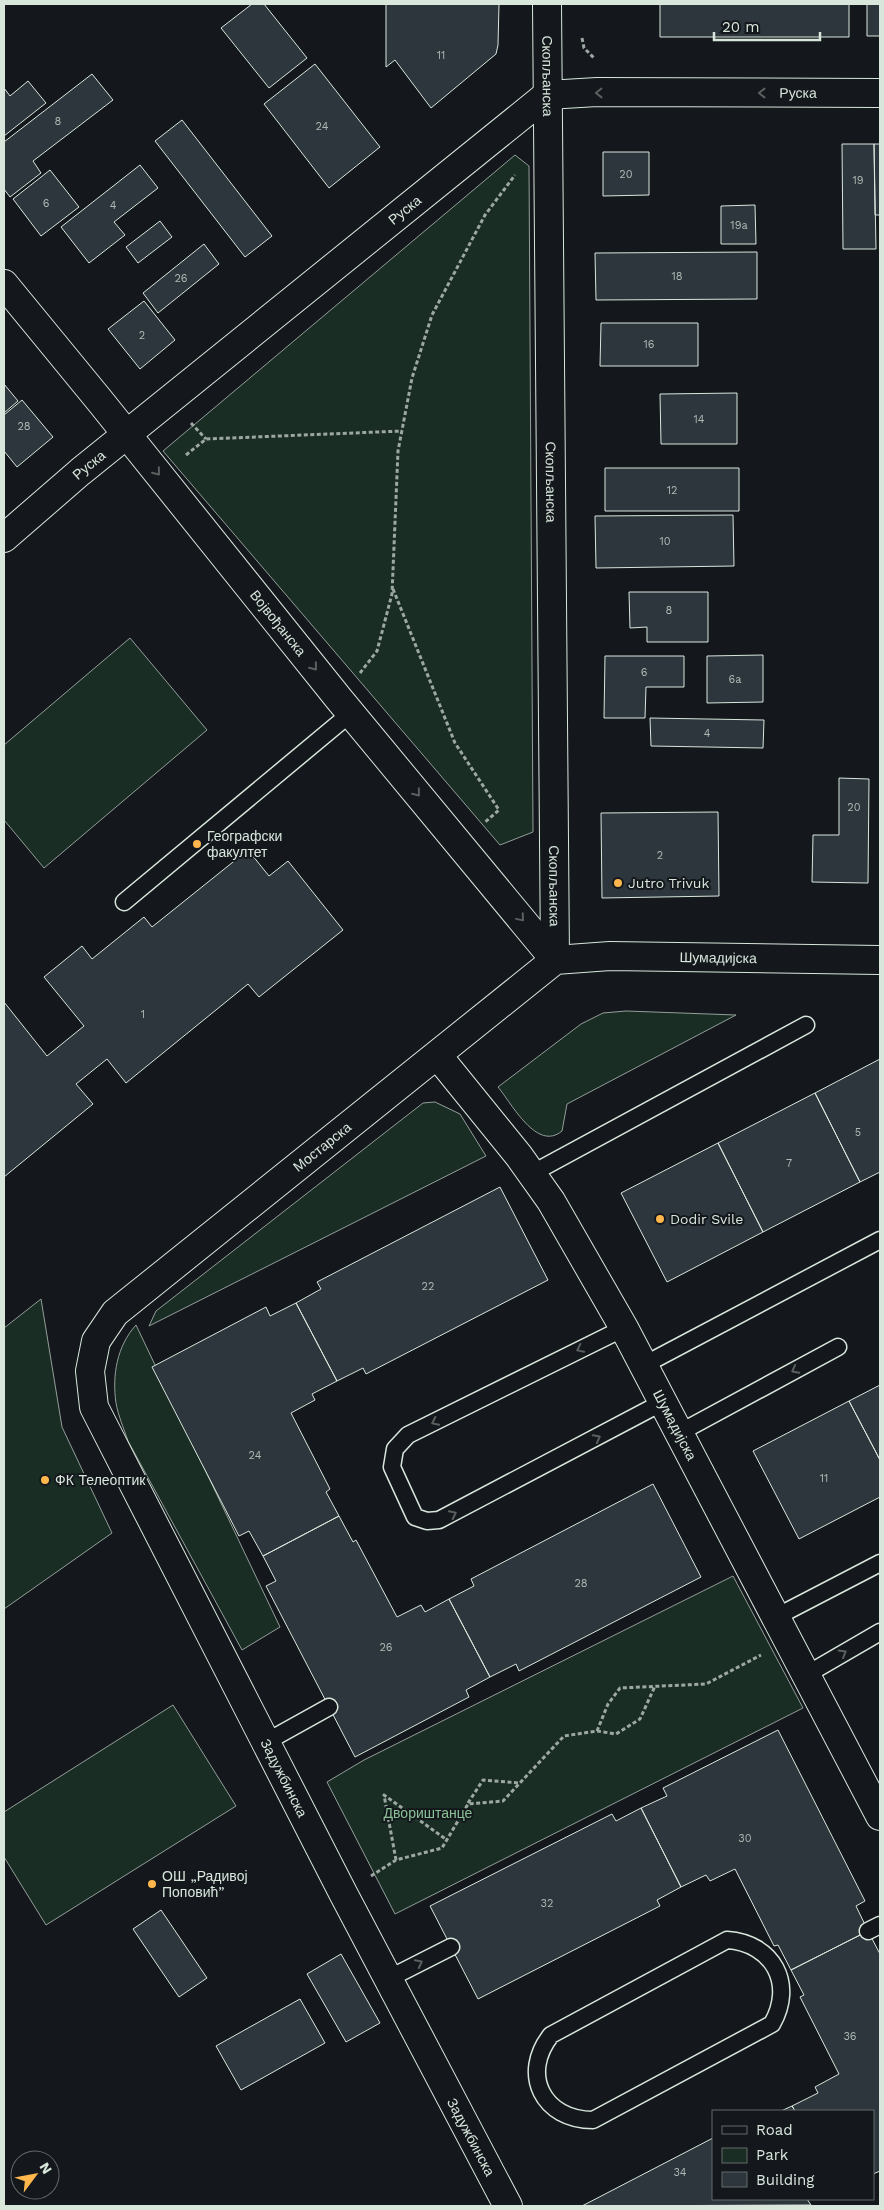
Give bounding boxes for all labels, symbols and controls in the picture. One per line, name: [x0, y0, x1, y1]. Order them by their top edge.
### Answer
scale bar: [714, 10, 820, 42]
text: 20 m: [722, 18, 760, 36]
street label: Скопљанска: [539, 35, 556, 117]
house number: 11: [437, 49, 445, 62]
street label: Руска: [779, 85, 817, 101]
one-way arrow: [595, 87, 603, 98]
one-way arrow: [757, 88, 765, 98]
house number: 8: [55, 115, 62, 128]
house number: 24: [316, 120, 329, 133]
house number: 20: [619, 168, 633, 181]
house number: 19: [852, 174, 864, 187]
street label: Руска: [385, 192, 424, 228]
house number: 6: [43, 197, 50, 210]
house number: 4: [110, 199, 117, 212]
house number: 19a: [730, 219, 748, 232]
house number: 18: [671, 270, 683, 283]
house number: 26: [174, 272, 188, 285]
house number: 2: [139, 329, 145, 342]
house number: 16: [644, 338, 655, 351]
house number: 14: [693, 413, 705, 426]
house number: 28: [17, 420, 31, 433]
street label: Скопљанска: [543, 441, 559, 523]
street label: Руска: [69, 447, 109, 483]
one-way arrow: [152, 466, 160, 475]
house number: 12: [667, 484, 677, 497]
house number: 10: [659, 535, 671, 548]
street label: Војвођанска: [247, 587, 309, 659]
house number: 8: [666, 604, 673, 617]
one-way arrow: [308, 661, 316, 670]
house number: 6: [641, 666, 648, 679]
house number: 6a: [729, 673, 741, 686]
house number: 4: [704, 727, 711, 740]
one-way arrow: [412, 787, 420, 796]
house number: 20: [847, 801, 861, 814]
place label: Географски факултет: [207, 828, 282, 860]
marker: Географски факултет: [191, 838, 203, 850]
street label: Скопљанска: [546, 845, 563, 927]
house number: 2: [657, 849, 663, 862]
place label: Jutro Trivuk: [628, 875, 709, 891]
marker: Jutro Trivuk: [612, 877, 624, 889]
one-way arrow: [515, 912, 523, 921]
street label: Шумадијска: [679, 949, 757, 966]
house number: 1: [141, 1008, 145, 1021]
street label: Мостарска: [290, 1119, 354, 1175]
house number: 5: [855, 1126, 861, 1139]
house number: 7: [786, 1157, 792, 1170]
place label: Dodir Svile: [670, 1211, 743, 1227]
marker: Dodir Svile: [654, 1213, 666, 1225]
house number: 22: [422, 1280, 434, 1293]
one-way arrow: [576, 1343, 585, 1354]
one-way arrow: [791, 1364, 800, 1374]
street label: Шумадијска: [650, 1387, 700, 1463]
one-way arrow: [431, 1416, 440, 1426]
one-way arrow: [592, 1434, 601, 1444]
house number: 24: [249, 1449, 262, 1462]
place label: ФК Телеоптик: [55, 1472, 146, 1488]
house number: 11: [820, 1472, 828, 1485]
marker: ФК Телеоптик: [39, 1474, 51, 1486]
one-way arrow: [448, 1509, 457, 1520]
house number: 28: [574, 1577, 588, 1590]
house number: 26: [379, 1641, 393, 1654]
one-way arrow: [838, 1650, 847, 1660]
street label: Задужбинска: [257, 1736, 311, 1820]
park label: Двориштанце: [384, 1805, 473, 1821]
house number: 30: [738, 1832, 752, 1845]
place label: ОШ „Радивој Поповић”: [162, 1868, 248, 1900]
marker: ОШ „Радивој Поповић”: [146, 1878, 158, 1890]
house number: 32: [541, 1897, 553, 1910]
one-way arrow: [414, 1959, 423, 1969]
house number: 36: [843, 2030, 857, 2043]
street label: Задужбинска: [444, 2095, 498, 2179]
legend: [712, 2110, 874, 2200]
text: Road: [756, 2121, 793, 2139]
text: Park: [756, 2146, 789, 2164]
north arrow: [10, 2150, 60, 2200]
text: N: [36, 2159, 56, 2177]
house number: 34: [673, 2166, 687, 2179]
text: Building: [756, 2171, 814, 2189]

